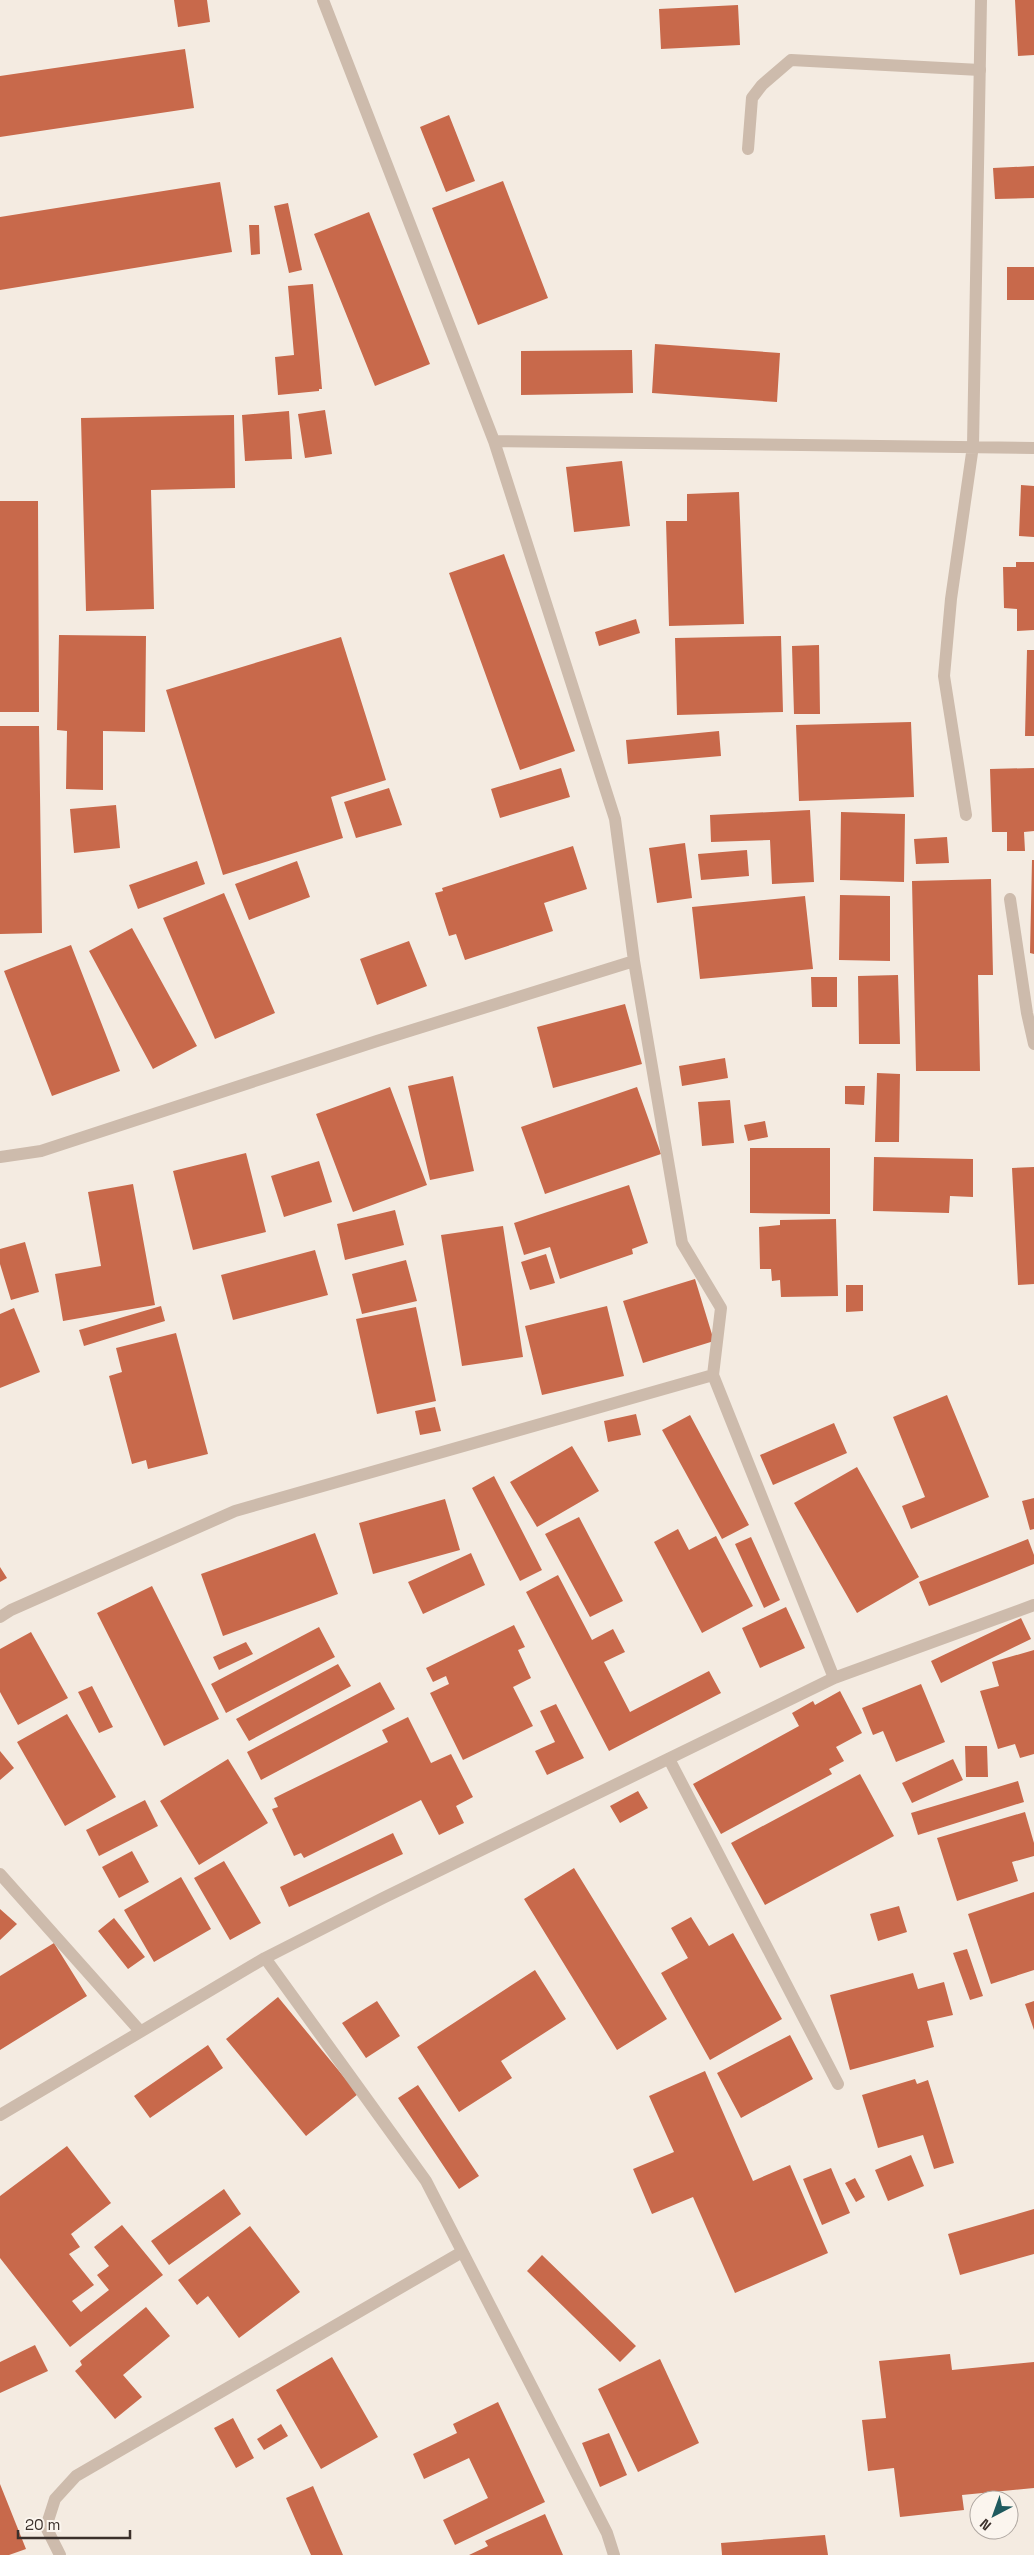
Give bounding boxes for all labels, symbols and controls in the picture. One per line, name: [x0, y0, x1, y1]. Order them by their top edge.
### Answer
north arrow: [969, 2490, 1019, 2540]
scale bar: [18, 2508, 130, 2540]
text: 20 m: [25, 2515, 60, 2534]
text: N: [976, 2515, 995, 2535]

